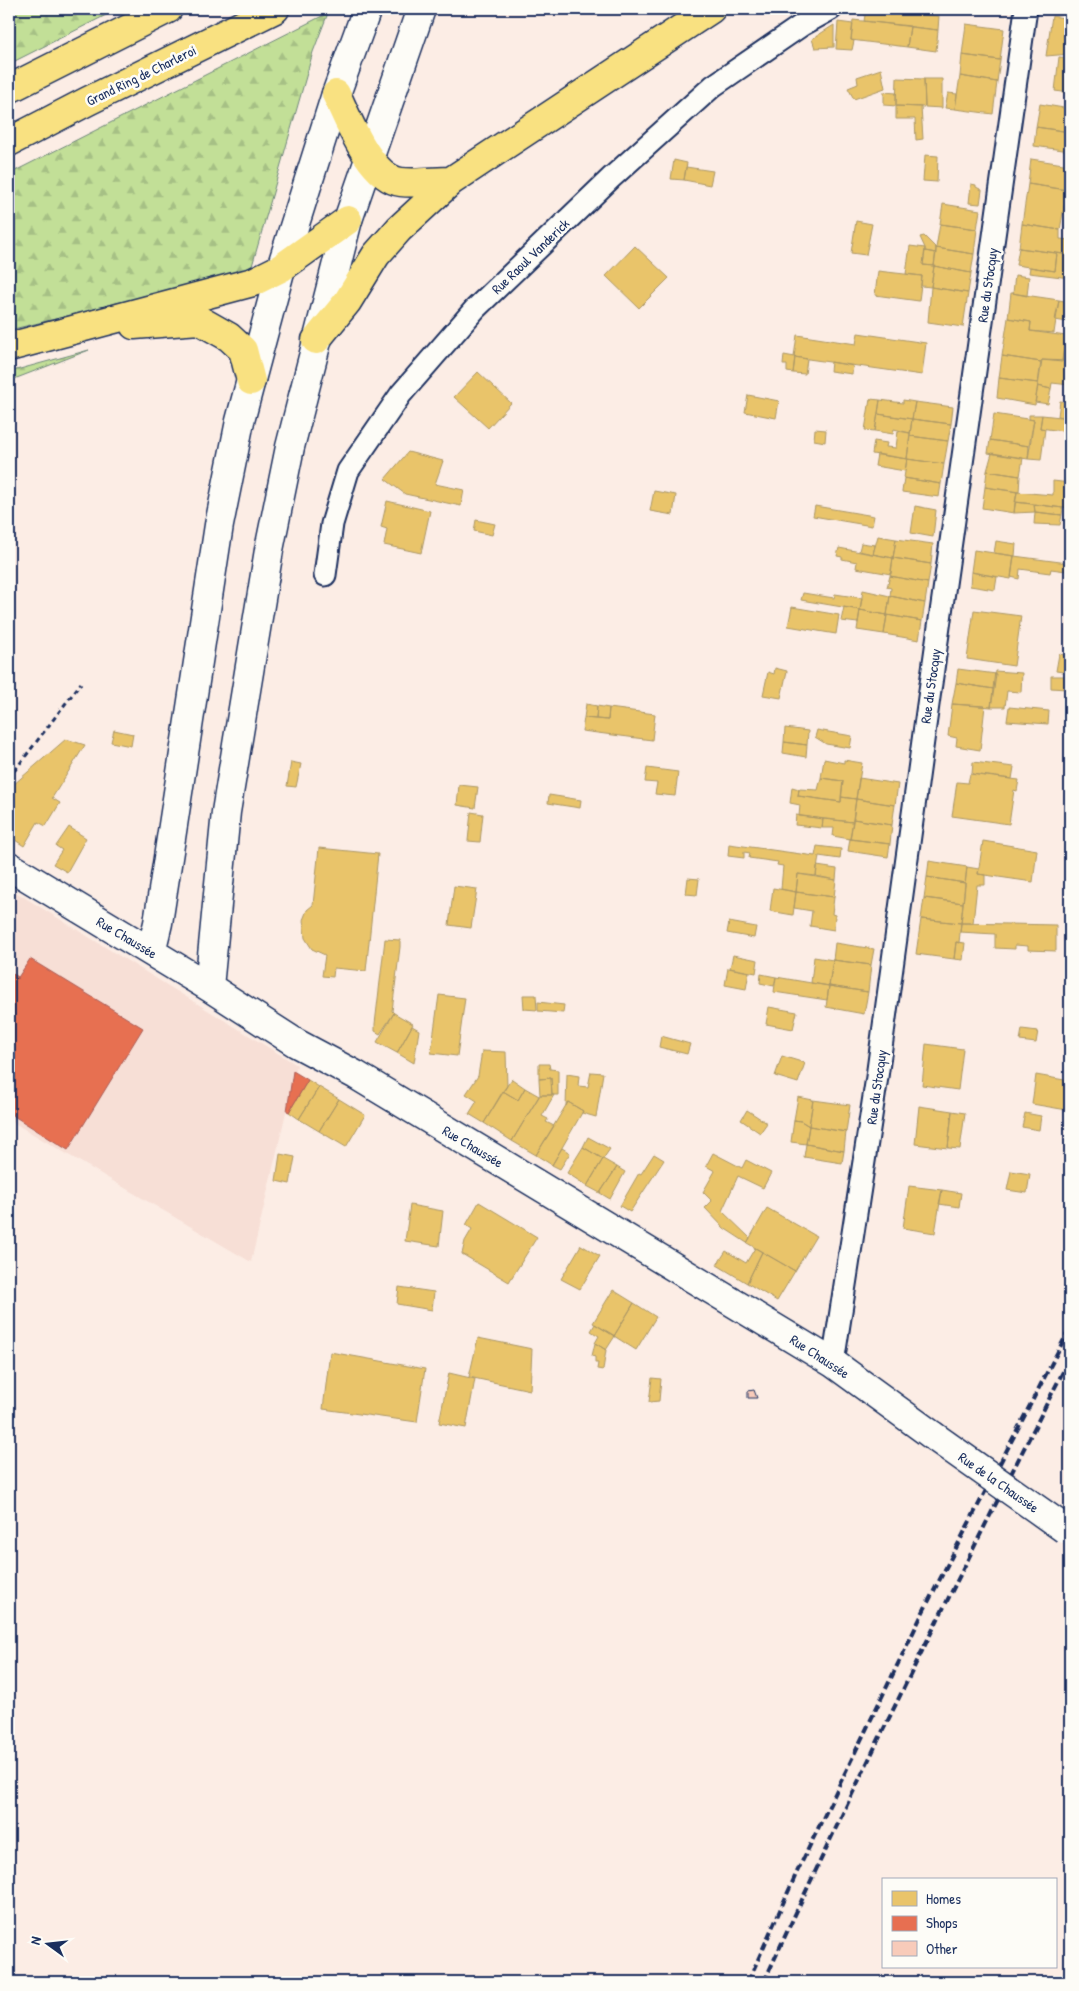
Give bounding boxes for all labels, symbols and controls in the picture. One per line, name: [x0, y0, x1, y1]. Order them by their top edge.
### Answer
street label: Grand Ring de Charleroi: [83, 40, 200, 111]
street label: Rue Raoul Vanderick: [487, 214, 573, 298]
street label: Rue du Stocquy: [972, 246, 1003, 324]
street label: Rue du Stocquy: [915, 647, 946, 725]
street label: Rue Chaussée: [93, 912, 161, 963]
street label: Rue du Stocquy: [861, 1048, 892, 1126]
street label: Rue Chaussée: [439, 1121, 507, 1172]
street label: Rue Chaussée: [787, 1330, 854, 1383]
street label: Rue de la Chaussée: [955, 1447, 1043, 1517]
legend: [882, 1878, 1056, 1968]
text: Homes: [926, 1888, 961, 1909]
text: Shops: [926, 1912, 958, 1933]
north arrow: [22, 1918, 72, 1968]
text: N: [25, 1934, 45, 1947]
text: Other: [926, 1938, 958, 1959]

